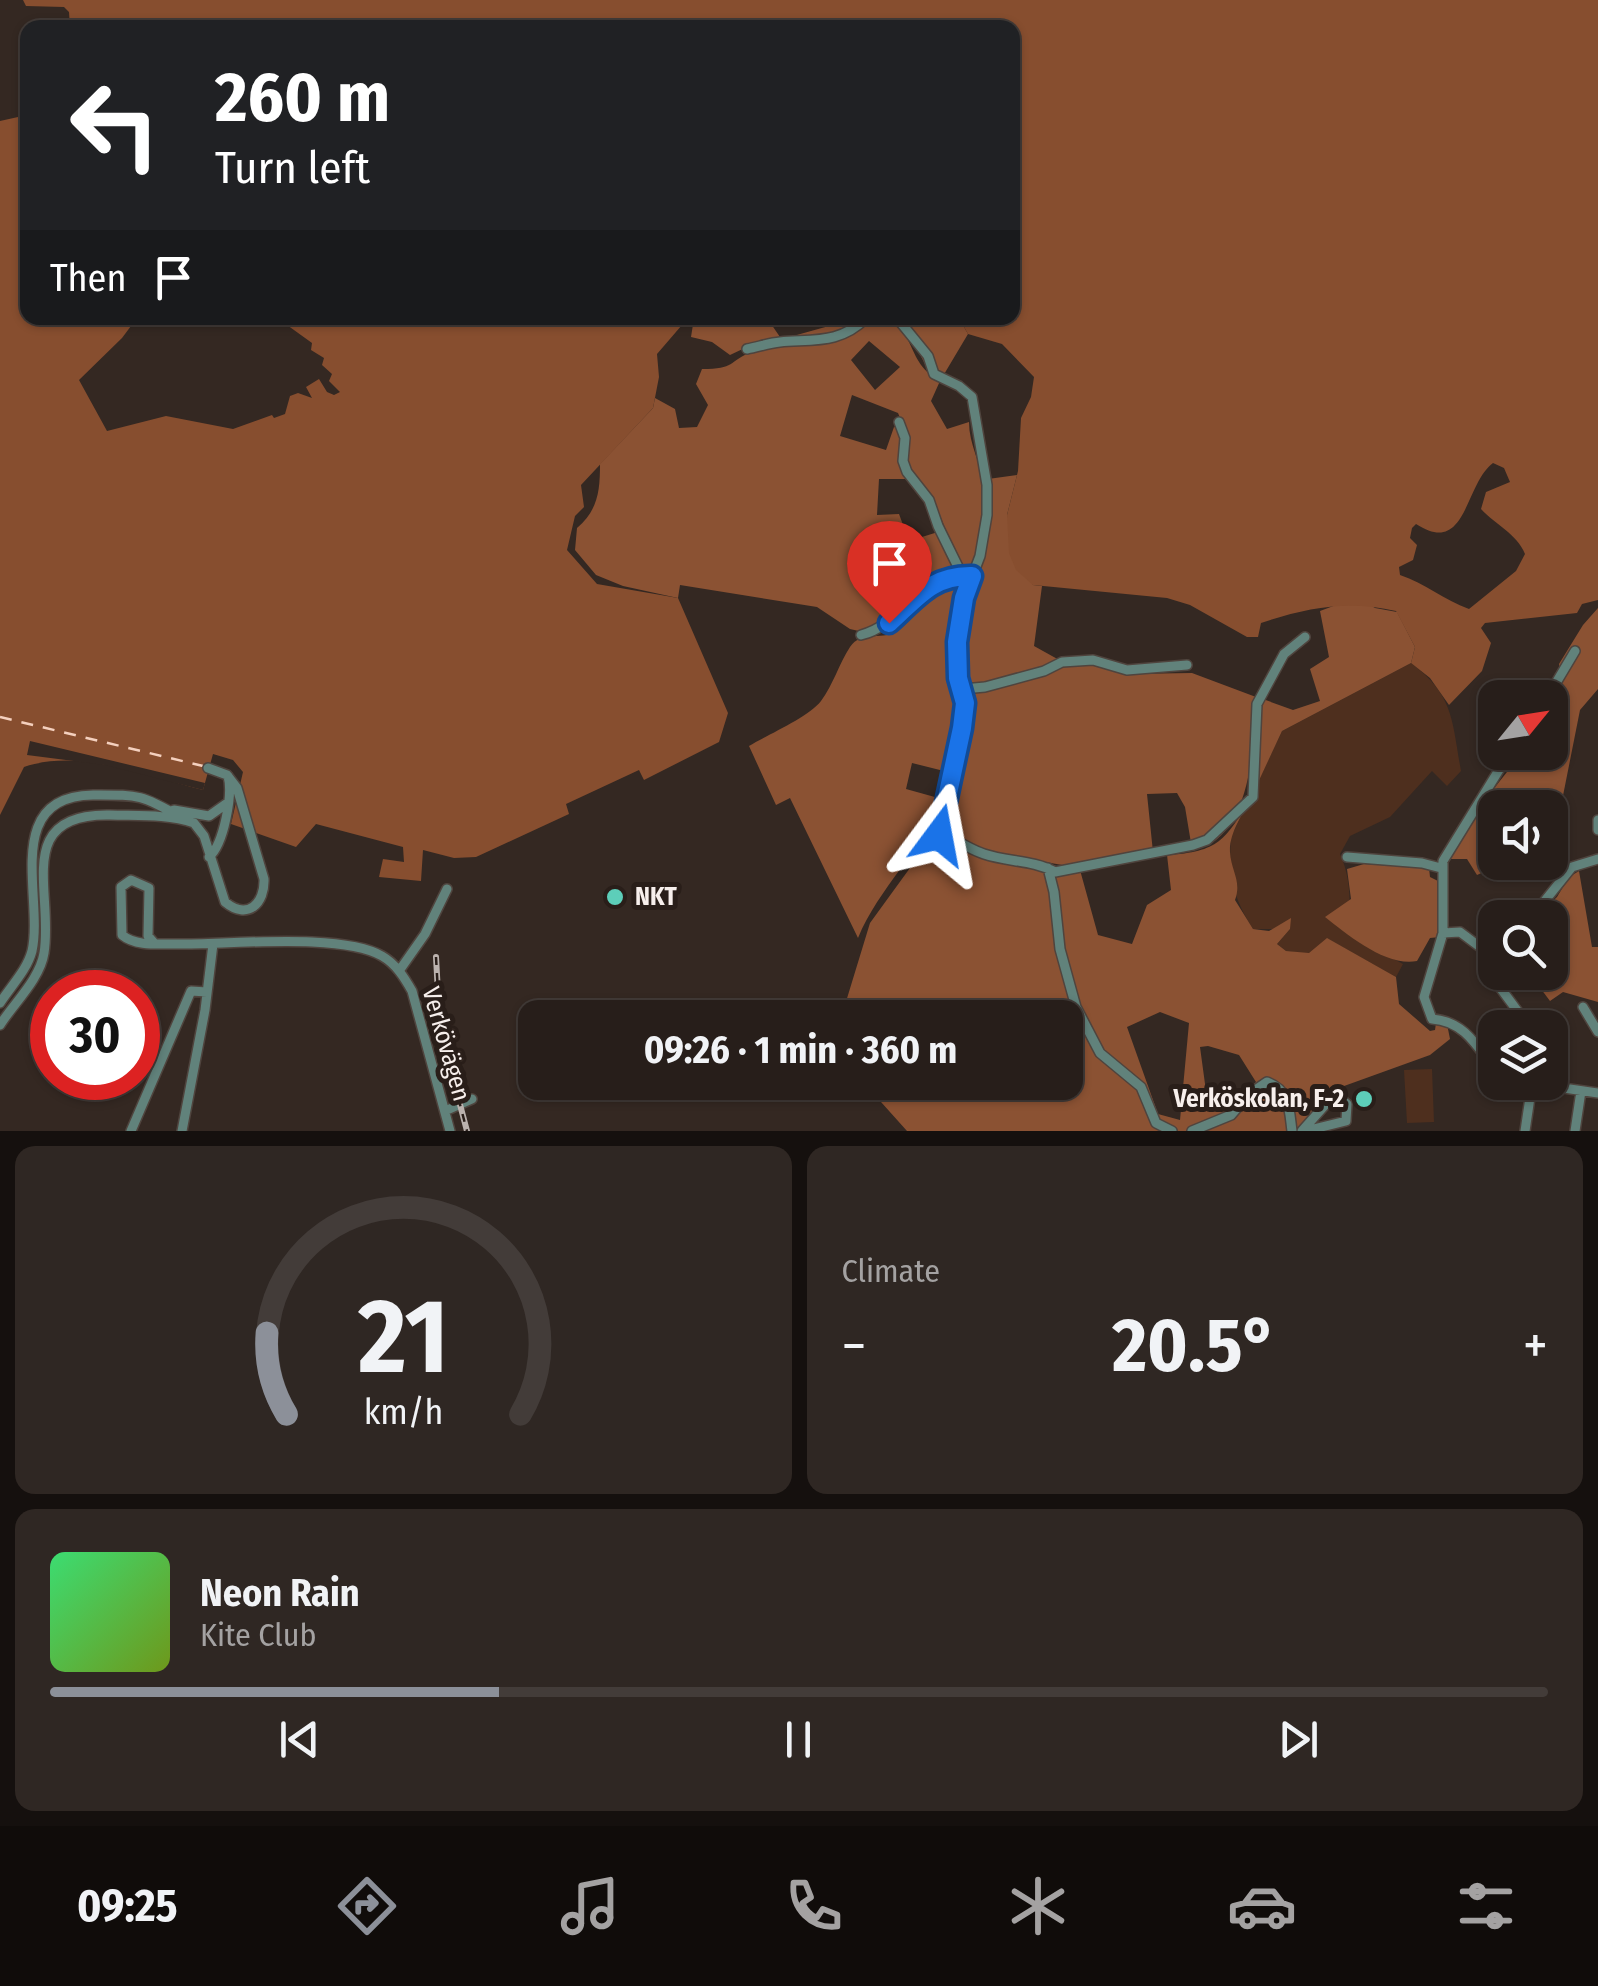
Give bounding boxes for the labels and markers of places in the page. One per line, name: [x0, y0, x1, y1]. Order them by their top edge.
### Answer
pin: [847, 521, 932, 624]
place label: NKT: [635, 882, 678, 912]
marker: NKT: [604, 886, 626, 908]
place label: Verköskolan, F-2: [1173, 1084, 1344, 1114]
marker: Verköskolan, F-2: [1353, 1088, 1375, 1110]

